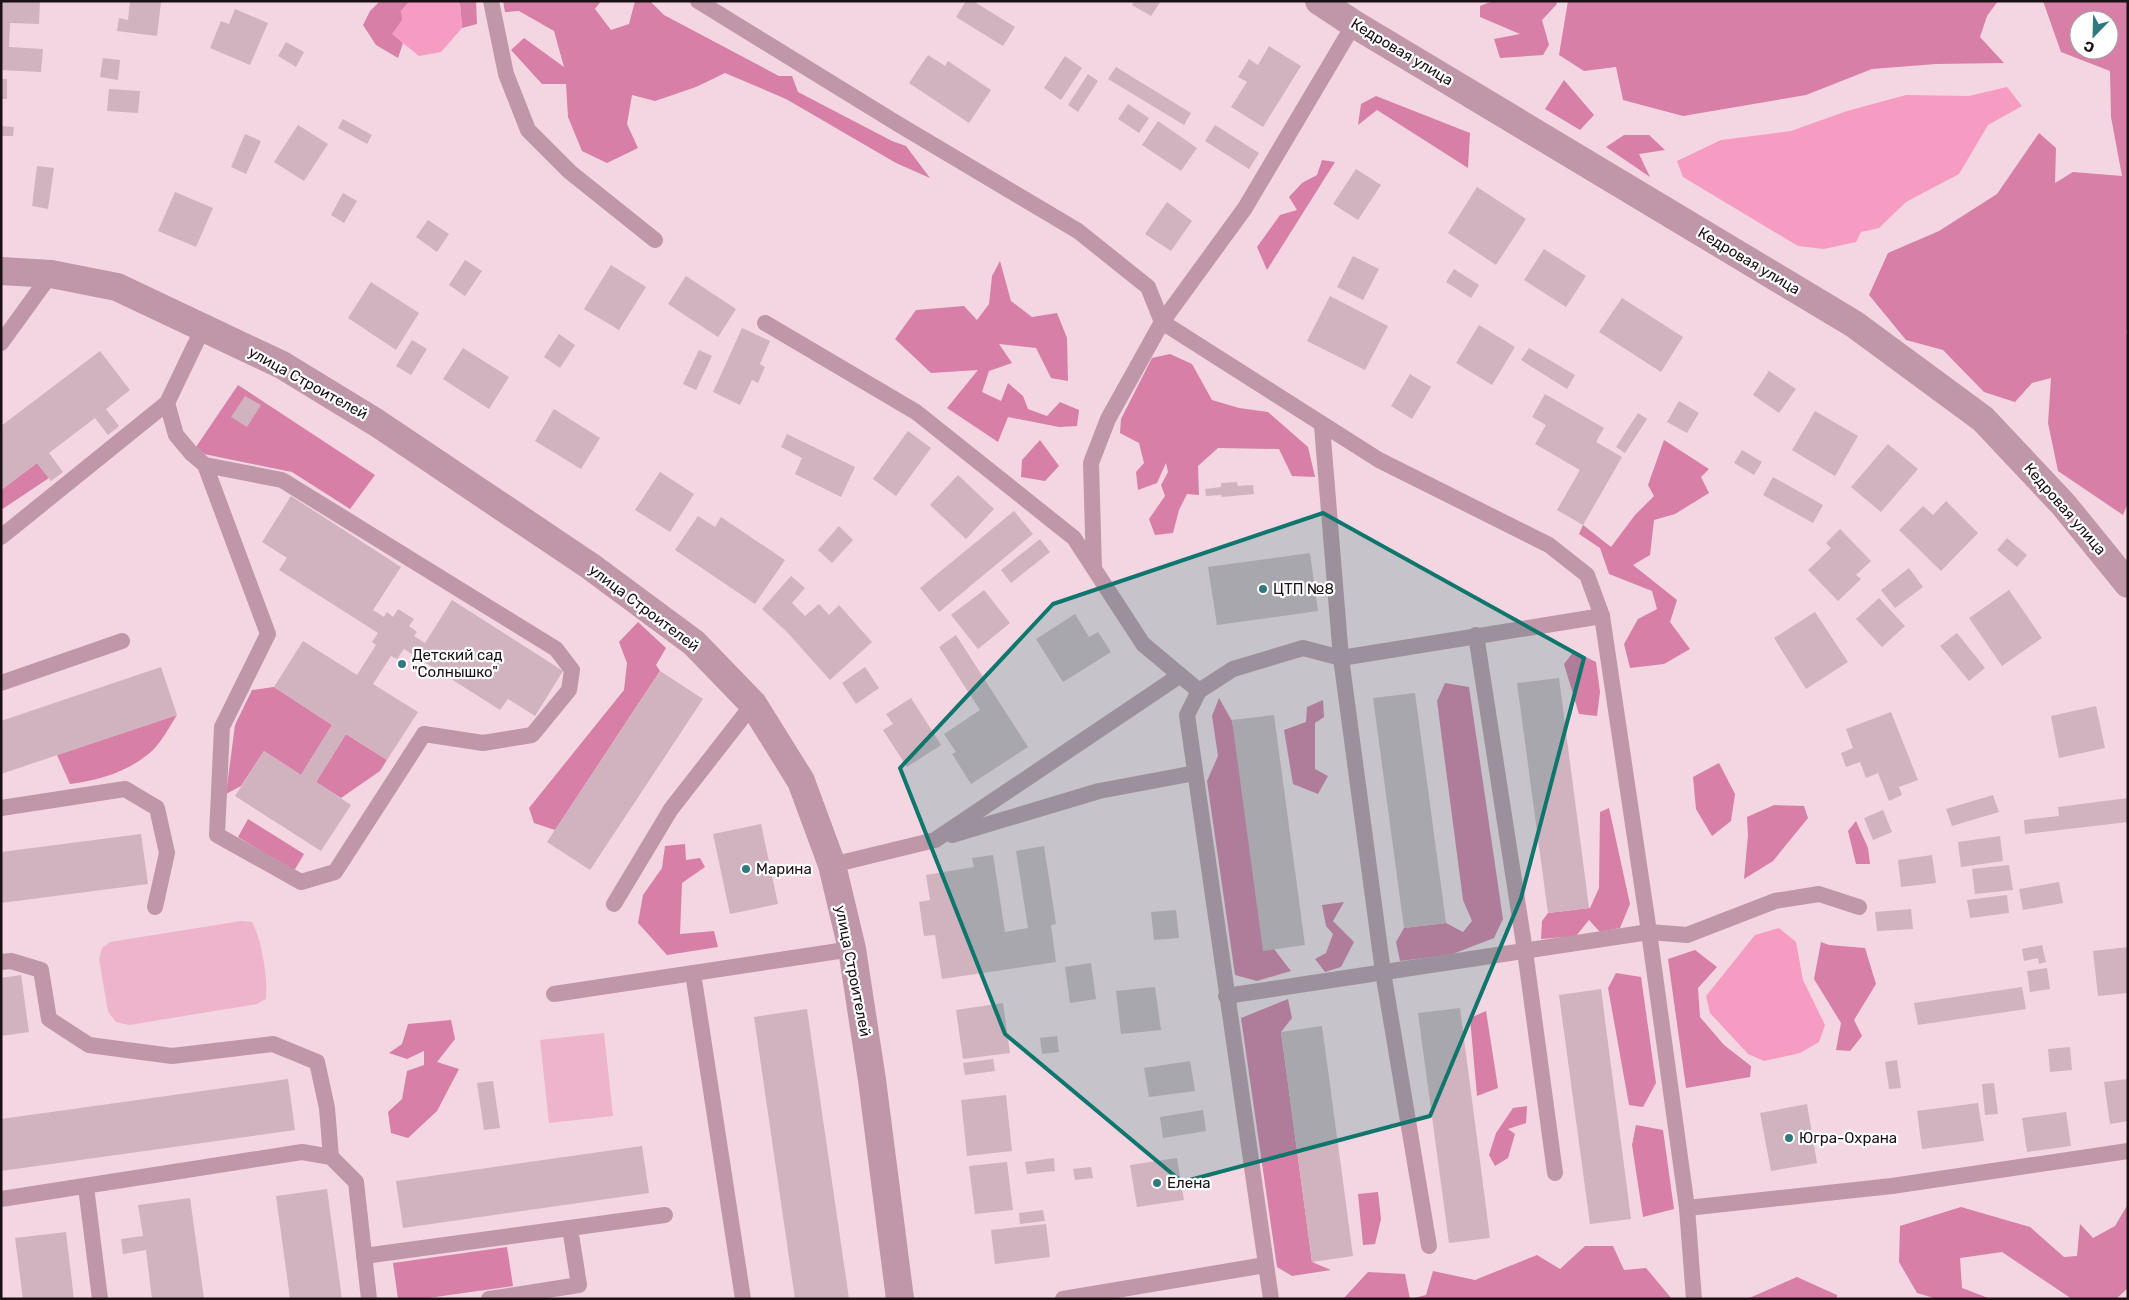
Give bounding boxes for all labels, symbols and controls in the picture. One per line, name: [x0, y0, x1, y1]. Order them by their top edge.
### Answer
north arrow: [2069, 10, 2119, 60]
street label: Кедровая улица: [1348, 14, 1456, 90]
text: С: [2081, 37, 2097, 56]
street label: Кедровая улица: [1695, 223, 1803, 299]
street label: улица Строителей: [245, 343, 371, 423]
street label: Кедровая улица: [2020, 459, 2110, 559]
street label: улица Строителей: [585, 561, 703, 655]
place label: ЦТП №8: [1273, 580, 1334, 598]
marker: ЦТП №8: [1257, 583, 1269, 595]
place label: Детский сад "Солнышко": [412, 646, 503, 681]
marker: Детский сад "Солнышко": [396, 658, 408, 670]
place label: Марина: [756, 860, 812, 878]
marker: Марина: [740, 863, 752, 875]
street label: улица Строителей: [831, 904, 875, 1038]
place label: Югра-Охрана: [1799, 1129, 1897, 1147]
marker: Югра-Охрана: [1783, 1132, 1795, 1144]
place label: Елена: [1167, 1174, 1211, 1192]
marker: Елена: [1151, 1177, 1163, 1189]

